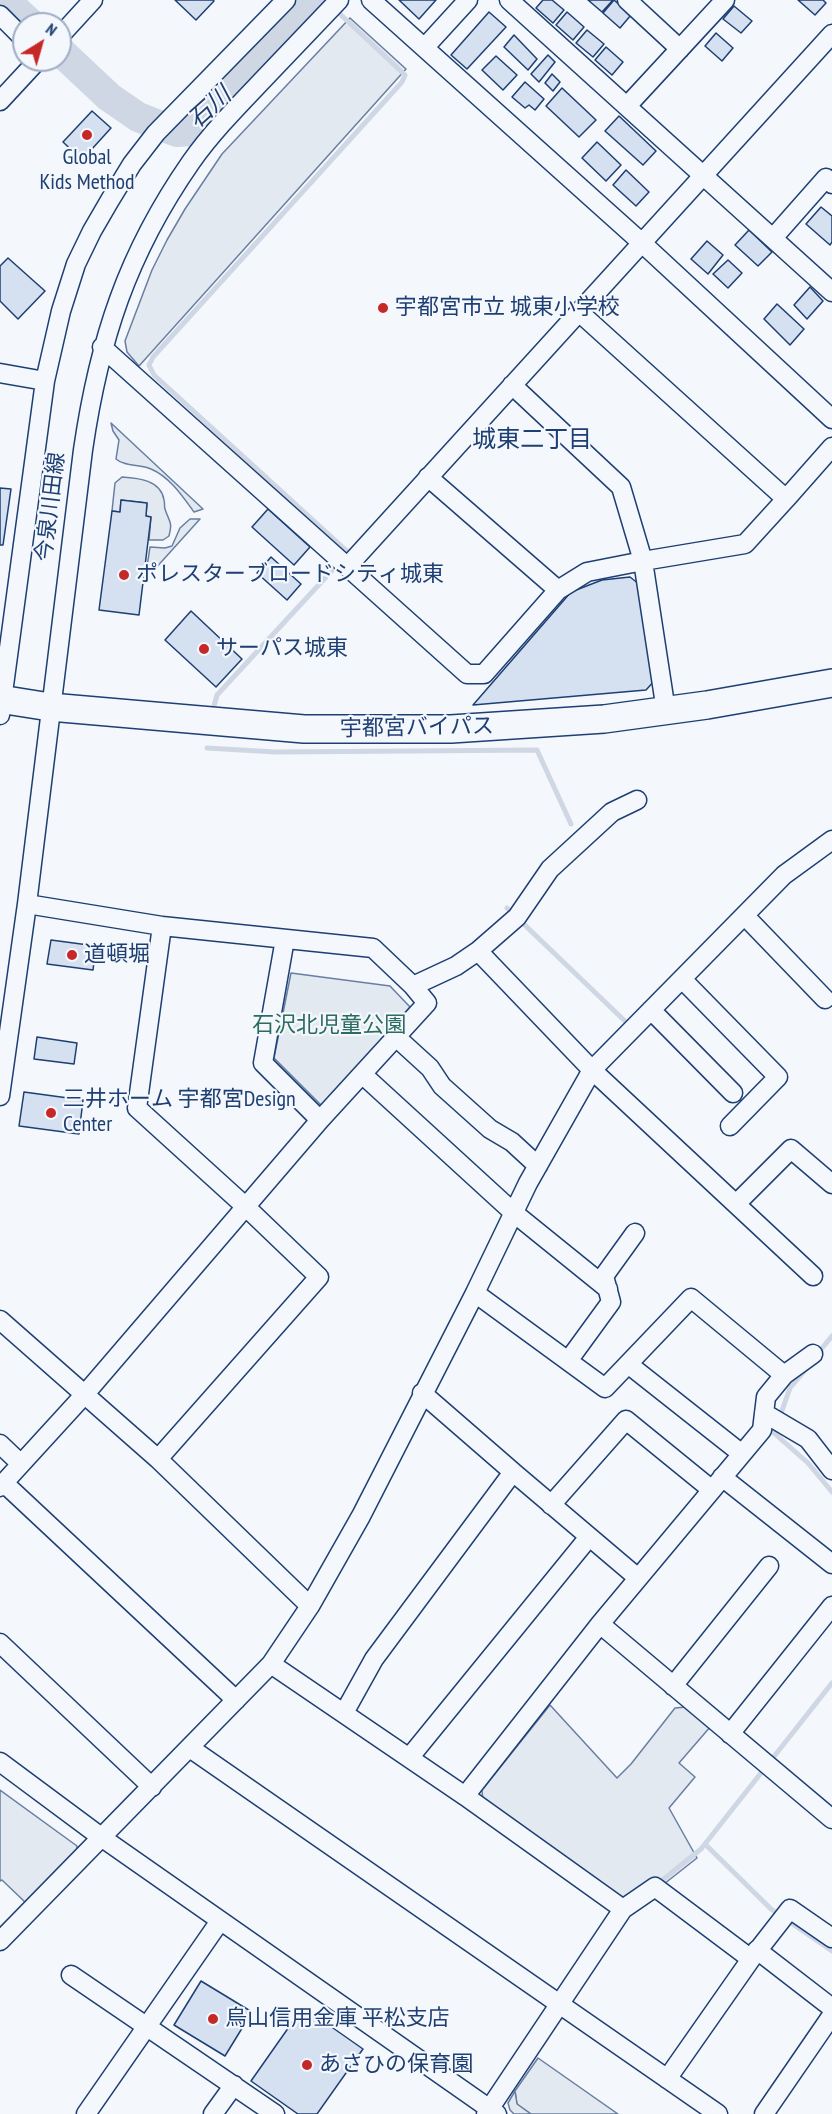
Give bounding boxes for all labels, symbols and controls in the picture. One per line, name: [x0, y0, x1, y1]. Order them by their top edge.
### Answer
north arrow: [12, 12, 72, 72]
text: N: [42, 19, 61, 40]
water label: 石川: [183, 81, 237, 135]
marker: Global Kids Method: [80, 128, 94, 142]
place label: Global Kids Method: [39, 145, 135, 196]
place label: 宇都宮市立 城東小学校: [395, 295, 620, 321]
marker: 宇都宮市立 城東小学校: [376, 301, 390, 315]
district label: 城東二丁目: [472, 426, 592, 454]
street label: 今泉川田線: [31, 451, 71, 563]
place label: ポレスターブロードシティ城東: [136, 562, 444, 588]
marker: ポレスターブロードシティ城東: [117, 568, 131, 582]
place label: サーパス城東: [216, 636, 348, 662]
marker: サーパス城東: [197, 642, 211, 656]
street label: 宇都宮バイパス: [340, 713, 494, 743]
place label: 道頓堀: [84, 942, 150, 968]
marker: 道頓堀: [65, 948, 79, 962]
park label: 石沢北児童公園: [252, 1013, 406, 1039]
place label: 三井ホーム 宇都宮Design Center: [63, 1087, 296, 1138]
marker: 三井ホーム 宇都宮Design Center: [44, 1106, 58, 1120]
place label: 烏山信用金庫 平松支店: [225, 2006, 450, 2032]
marker: 烏山信用金庫 平松支店: [206, 2012, 220, 2026]
place label: あさひの保育園: [319, 2052, 473, 2078]
marker: あさひの保育園: [300, 2058, 314, 2072]

